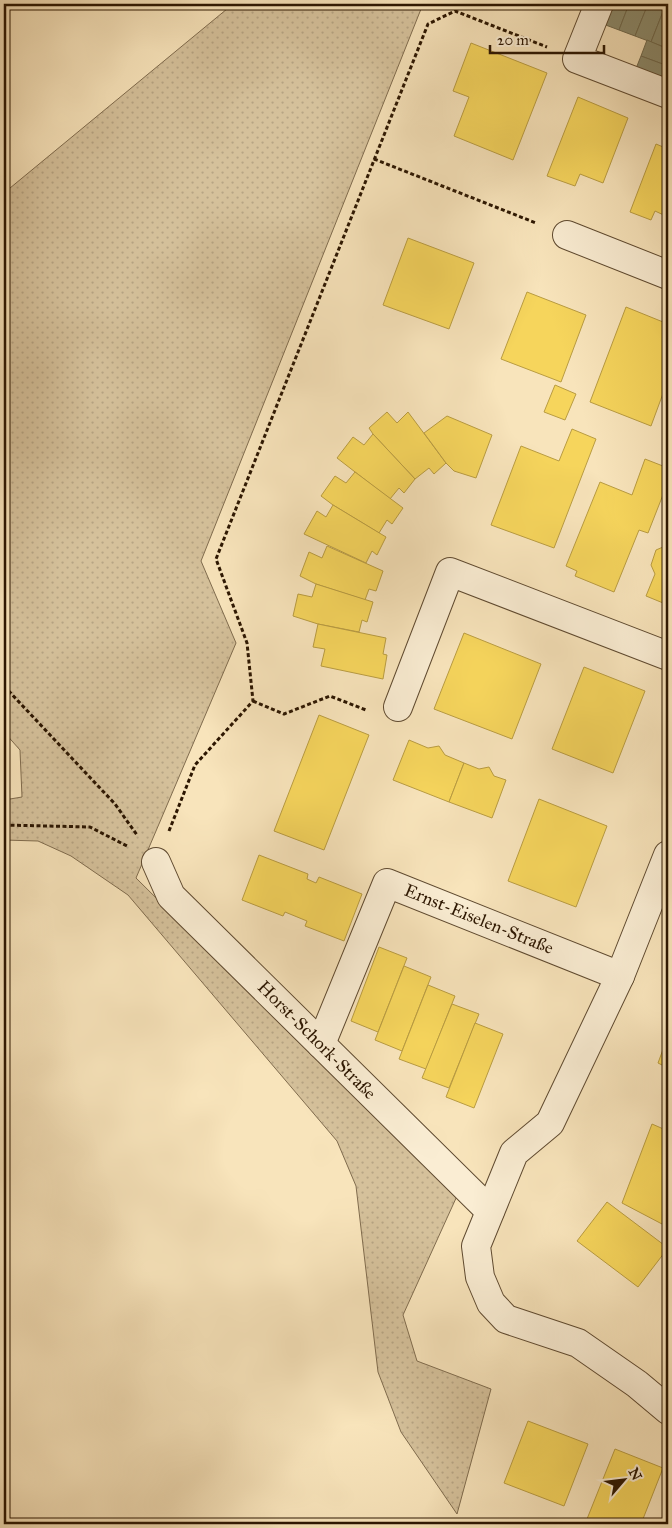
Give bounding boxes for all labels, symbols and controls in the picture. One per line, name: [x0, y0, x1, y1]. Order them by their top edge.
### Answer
scale bar: [490, 22, 603, 54]
text: 20 m: [497, 31, 529, 49]
street label: Ernst-Eiselen-Straße: [401, 879, 557, 959]
street label: Horst-Schork-Straße: [253, 976, 381, 1104]
north arrow: [600, 1456, 650, 1506]
text: N: [625, 1465, 645, 1483]

